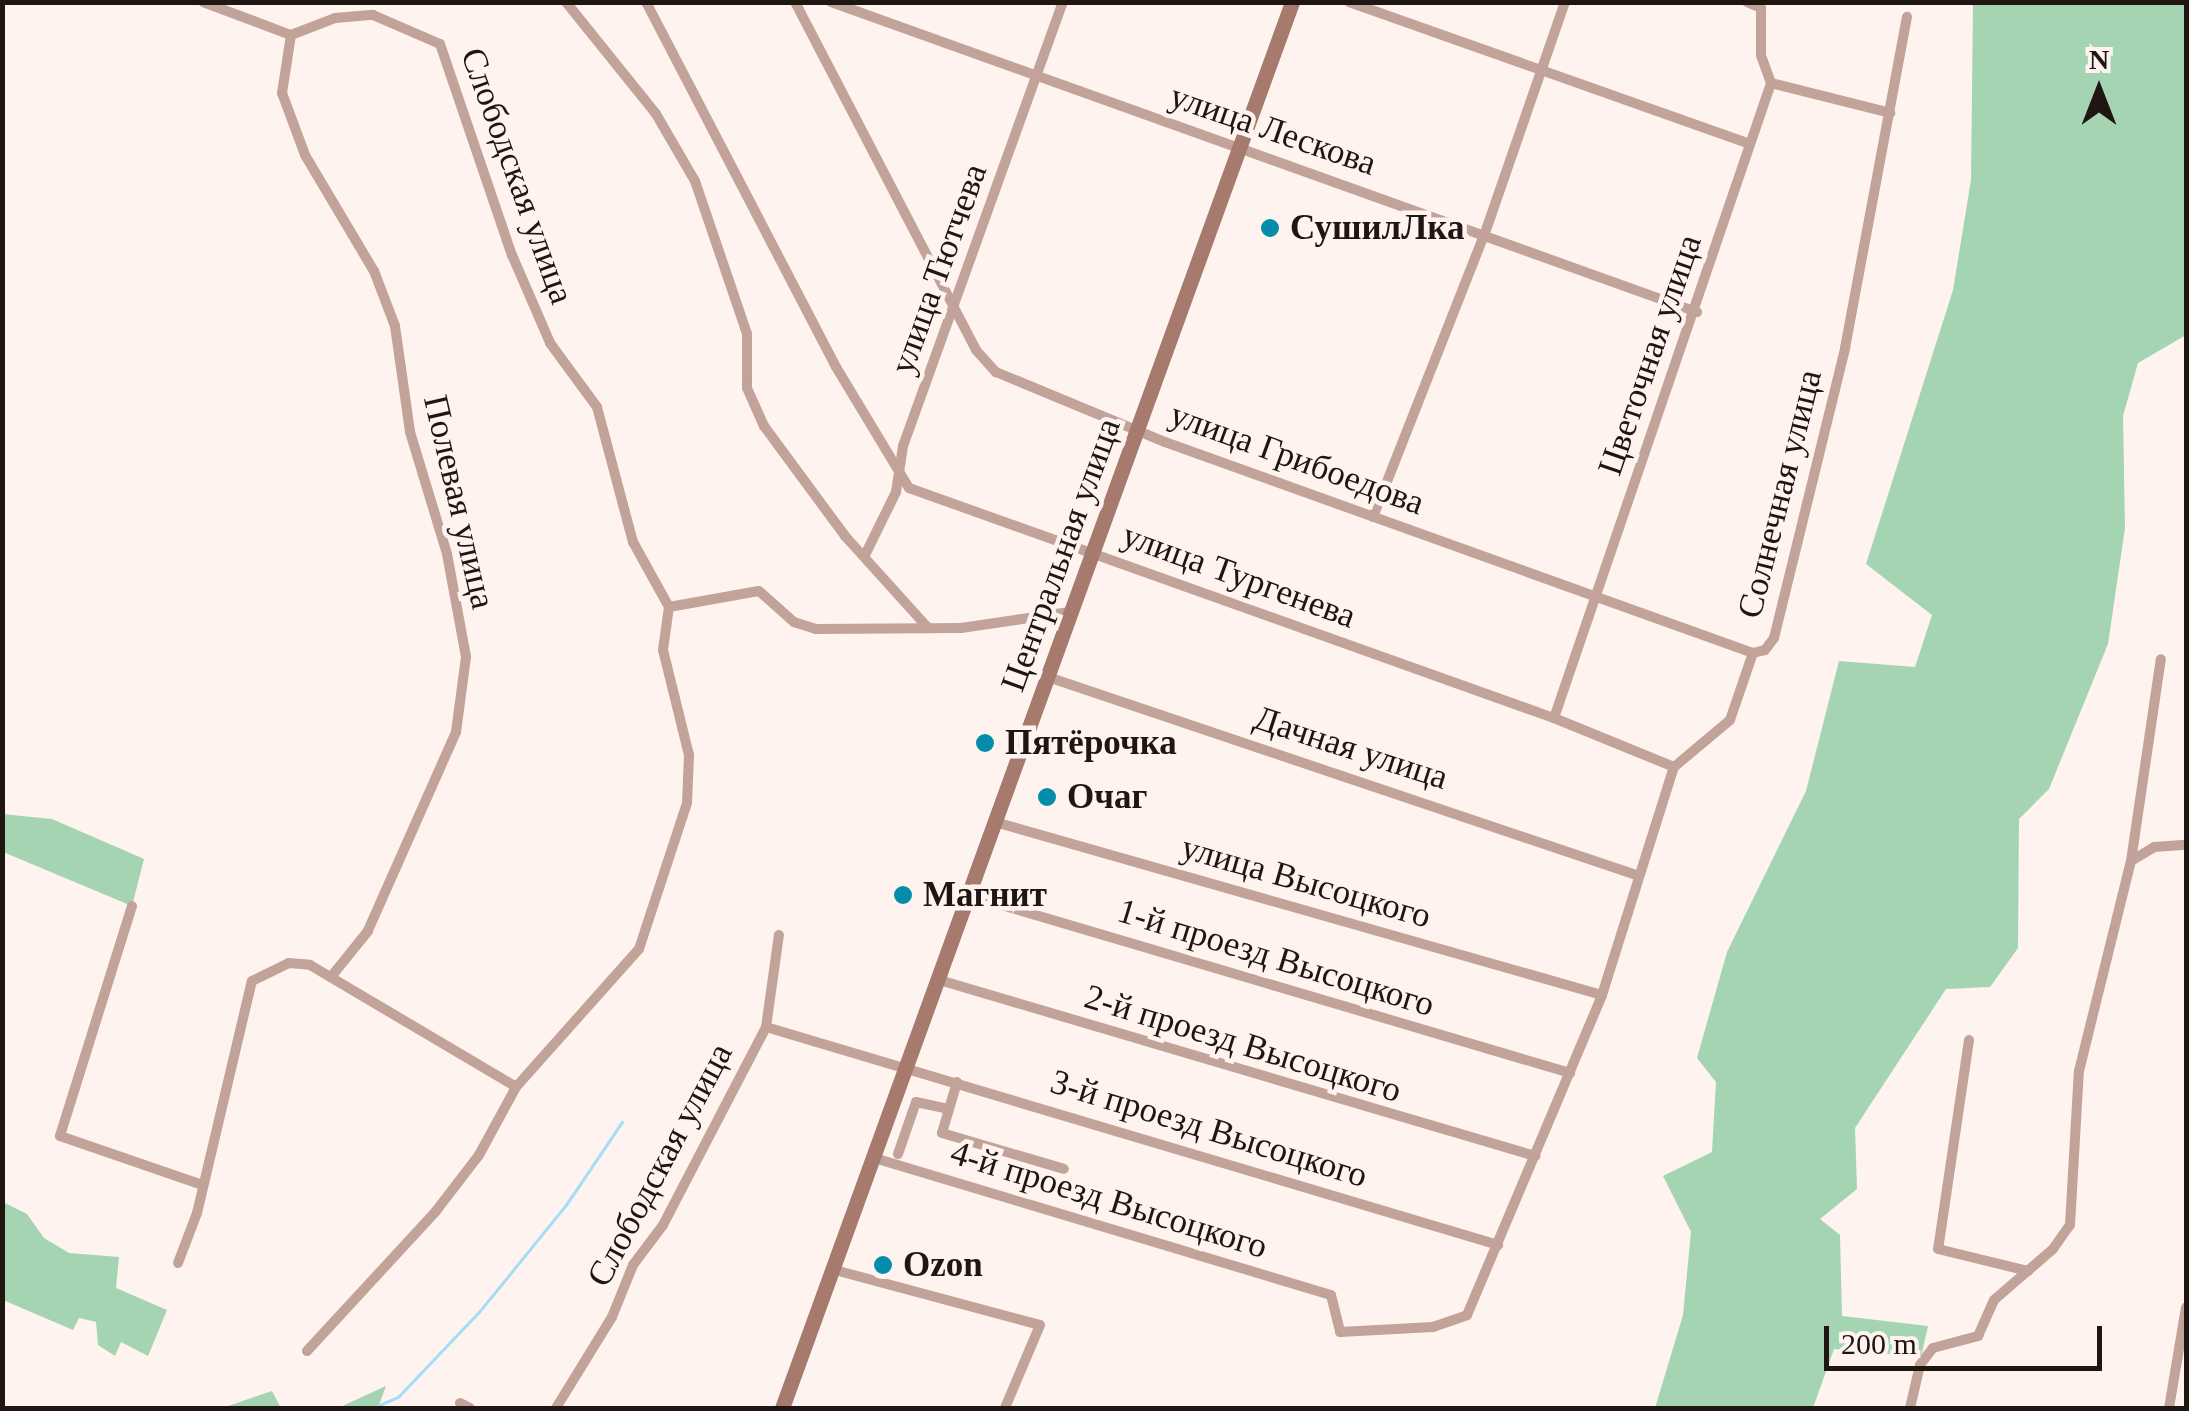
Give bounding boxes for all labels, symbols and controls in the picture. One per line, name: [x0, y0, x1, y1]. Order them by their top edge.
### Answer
north arrow: [2049, 40, 2149, 140]
street label: Слободская улица: [451, 42, 583, 310]
text: N: [2089, 44, 2109, 75]
street label: улица Лескова: [1165, 75, 1381, 185]
street label: улица Тютчева: [882, 158, 996, 380]
place label: СушилЛка: [1290, 207, 1464, 249]
marker: СушилЛка: [1259, 217, 1281, 239]
street label: Цветочная улица: [1589, 229, 1711, 481]
street label: Солнечная улица: [1729, 366, 1831, 622]
street label: Полевая улица: [414, 391, 504, 613]
street label: улица Грибоедова: [1164, 394, 1430, 524]
street label: Центральная улица: [992, 413, 1130, 697]
street label: улица Тургенева: [1117, 514, 1361, 638]
street label: Дачная улица: [1249, 697, 1453, 799]
place label: Пятёрочка: [1005, 722, 1177, 764]
marker: Пятёрочка: [974, 732, 996, 754]
place label: Очаг: [1067, 776, 1147, 818]
marker: Очаг: [1036, 786, 1058, 808]
street label: улица Высоцкого: [1176, 826, 1436, 938]
place label: Магнит: [923, 874, 1047, 916]
marker: Магнит: [892, 884, 914, 906]
street label: 1-й проезд Высоцкого: [1113, 890, 1439, 1026]
street label: 2-й проезд Высоцкого: [1080, 976, 1406, 1112]
street label: Слободская улица: [578, 1036, 742, 1294]
street label: 3-й проезд Высоцкого: [1046, 1061, 1372, 1197]
street label: 4-й проезд Высоцкого: [946, 1132, 1272, 1268]
place label: Ozon: [903, 1244, 983, 1286]
marker: Ozon: [872, 1254, 894, 1276]
scale bar: [1829, 1306, 2106, 1368]
text: 200 m: [1841, 1327, 1917, 1360]

